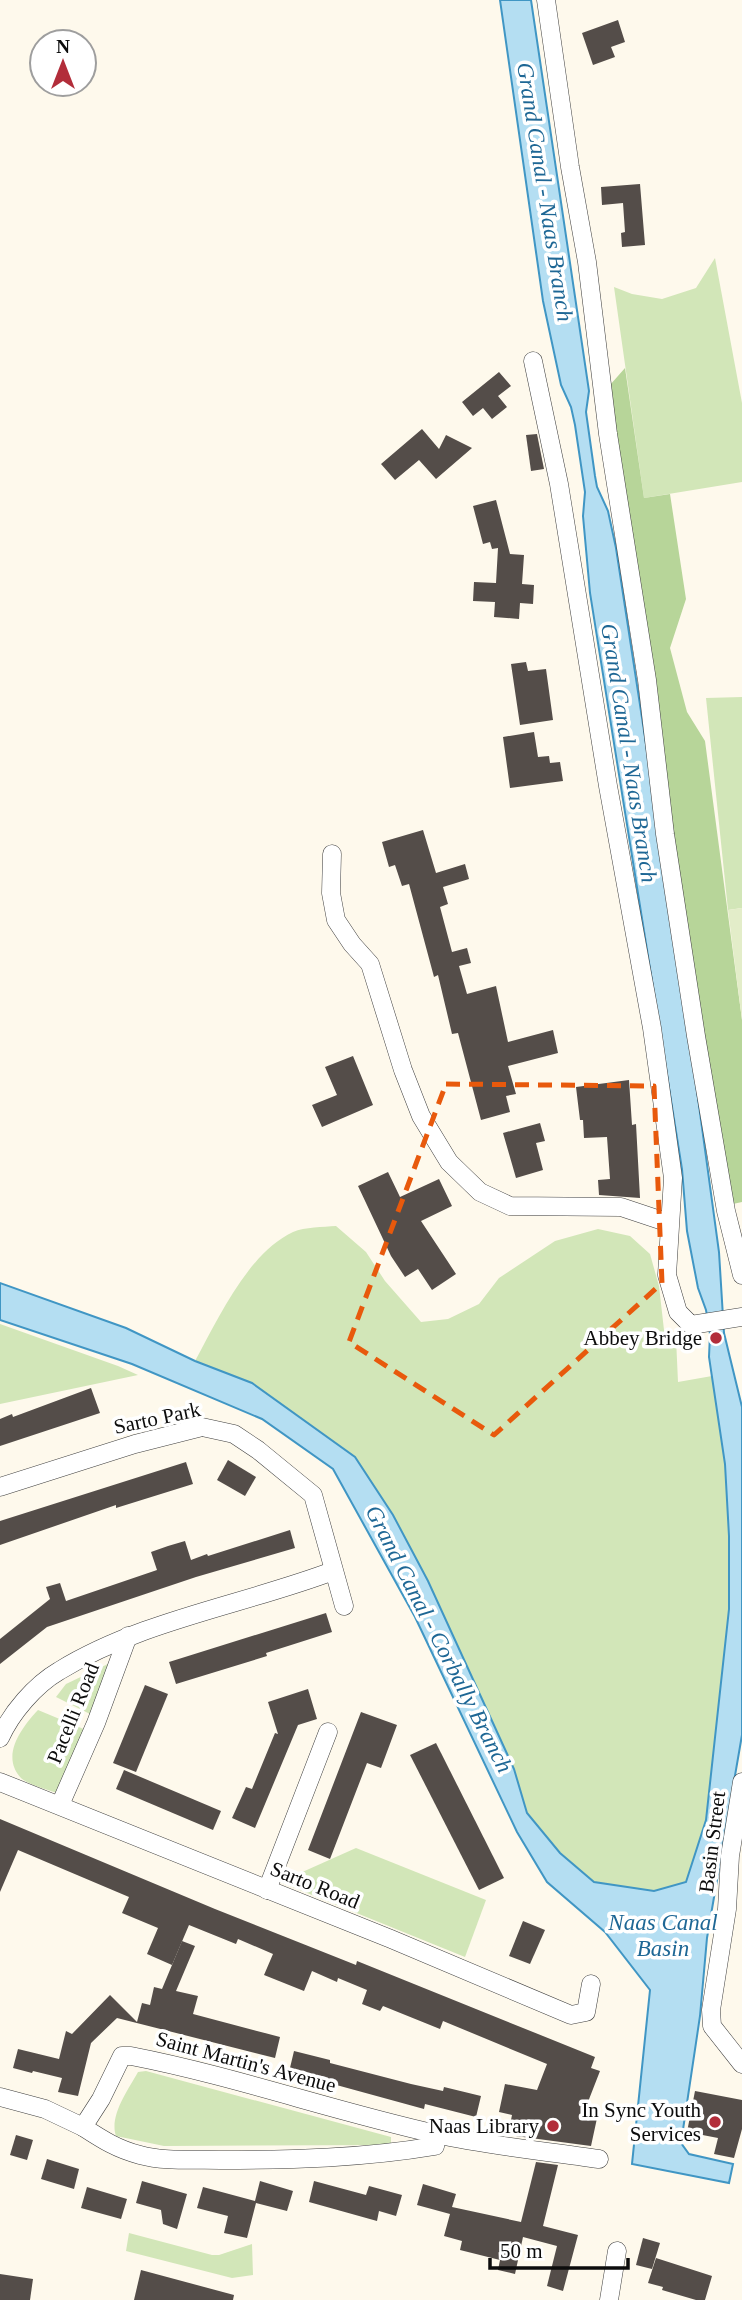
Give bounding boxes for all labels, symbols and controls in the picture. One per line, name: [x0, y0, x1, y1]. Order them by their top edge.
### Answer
north arrow: [28, 28, 98, 98]
text: N: [56, 36, 70, 57]
water label: Grand Canal - Naas Branch: [512, 61, 578, 323]
water label: Grand Canal - Naas Branch: [596, 622, 662, 884]
place label: Abbey Bridge: [584, 1326, 702, 1350]
marker: Abbey Bridge: [708, 1330, 724, 1346]
street label: Sarto Park: [111, 1397, 203, 1439]
water label: Grand Canal - Corbally Branch: [361, 1501, 517, 1777]
street label: Pacelli Road: [42, 1659, 104, 1767]
street label: Basin Street: [694, 1790, 730, 1894]
street label: Sarto Road: [267, 1856, 363, 1914]
water label: Naas Canal Basin: [607, 1910, 718, 1961]
street label: Saint Martin's Avenue: [153, 2026, 339, 2098]
place label: In Sync Youth Services: [581, 2098, 701, 2146]
place label: Naas Library: [429, 2114, 539, 2138]
marker: In Sync Youth Services: [707, 2114, 723, 2130]
marker: Naas Library: [545, 2118, 561, 2134]
scale bar: [490, 2226, 628, 2270]
text: 50 m: [500, 2239, 543, 2263]

